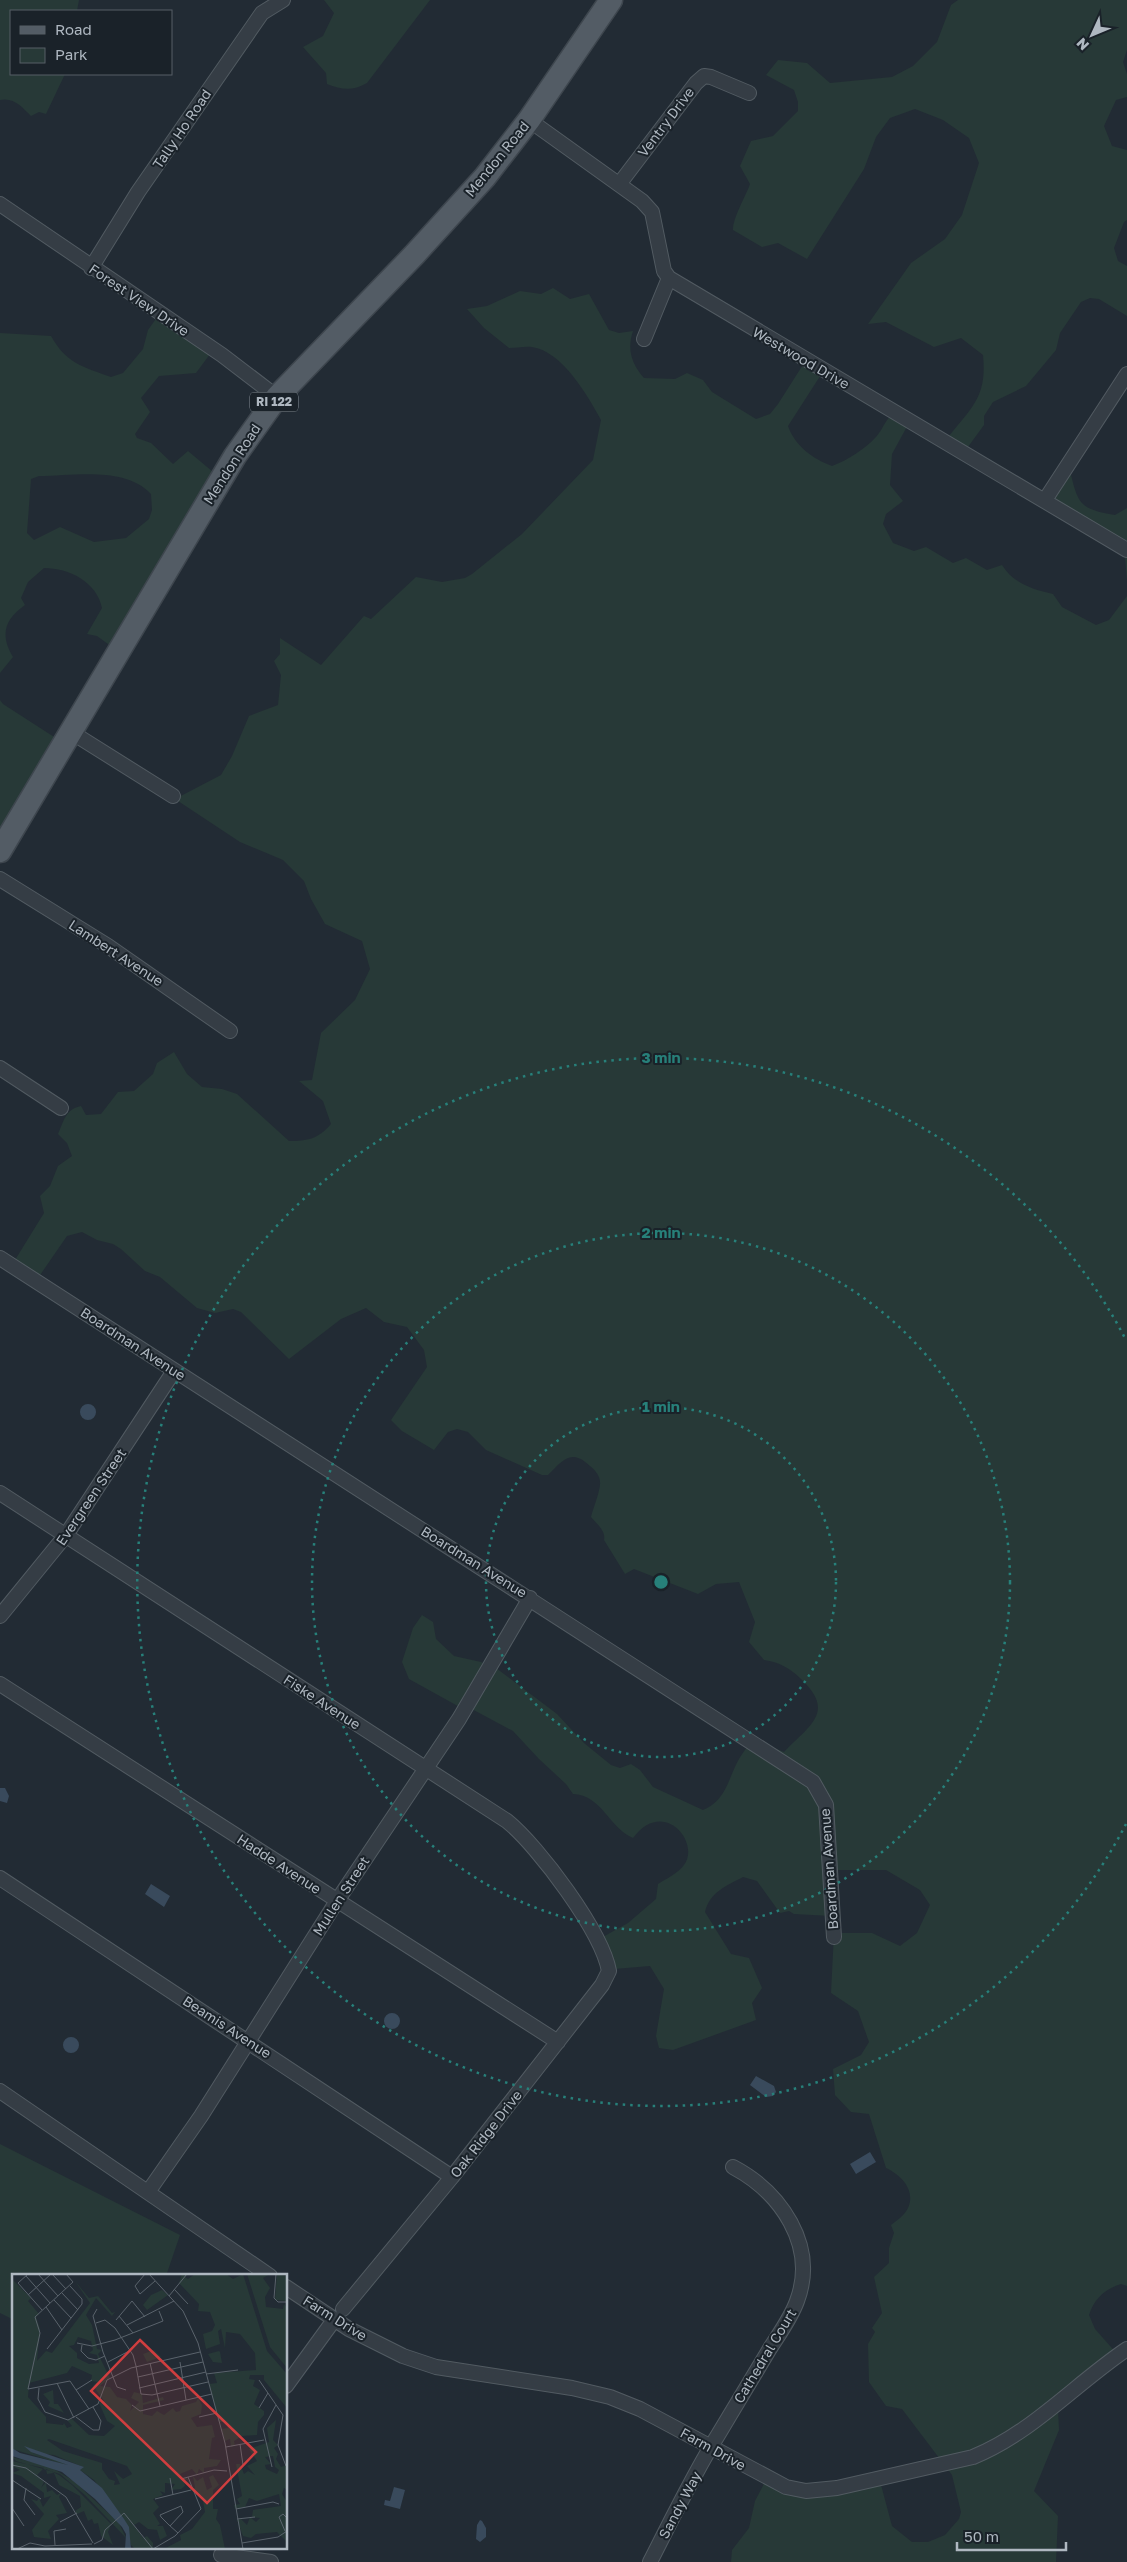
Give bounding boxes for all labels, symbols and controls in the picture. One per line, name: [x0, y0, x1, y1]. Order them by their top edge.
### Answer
legend: [10, 10, 172, 75]
north arrow: [1067, 10, 1117, 60]
text: Road: [55, 20, 92, 38]
text: N: [1072, 35, 1092, 54]
text: Park: [55, 45, 88, 63]
street label: Ventry Drive: [634, 84, 697, 160]
street label: Tally Ho Road: [149, 86, 214, 172]
street label: Mendon Road: [461, 118, 532, 200]
street label: Forest View Drive: [86, 260, 193, 339]
street label: Westwood Drive: [750, 323, 853, 392]
road number: RI 122: [250, 392, 298, 412]
street label: Mendon Road: [199, 420, 264, 507]
street label: Lambert Avenue: [66, 916, 167, 990]
text: 3 min: [641, 1048, 681, 1066]
text: 2 min: [641, 1223, 681, 1241]
street label: Boardman Avenue: [78, 1303, 189, 1384]
text: 1 min: [642, 1397, 680, 1415]
street label: Evergreen Street: [52, 1445, 129, 1548]
street label: Boardman Avenue: [418, 1522, 530, 1601]
centre of rings: [652, 1573, 670, 1591]
street label: Fiske Avenue: [281, 1670, 364, 1733]
street label: Boardman Avenue: [816, 1808, 841, 1930]
street label: Hadde Avenue: [234, 1830, 324, 1897]
street label: Mullen Street: [309, 1853, 372, 1939]
street label: Beamis Avenue: [180, 1992, 275, 2061]
street label: Oak Ridge Drive: [446, 2087, 525, 2181]
inset map: [12, 2274, 288, 2550]
street label: Farm Drive: [300, 2291, 370, 2344]
street label: Cathedral Court: [730, 2305, 799, 2406]
street label: Farm Drive: [678, 2424, 749, 2473]
street label: Sandy Way: [655, 2468, 704, 2541]
scale bar: [957, 2520, 1066, 2552]
text: 50 m: [964, 2527, 999, 2545]

